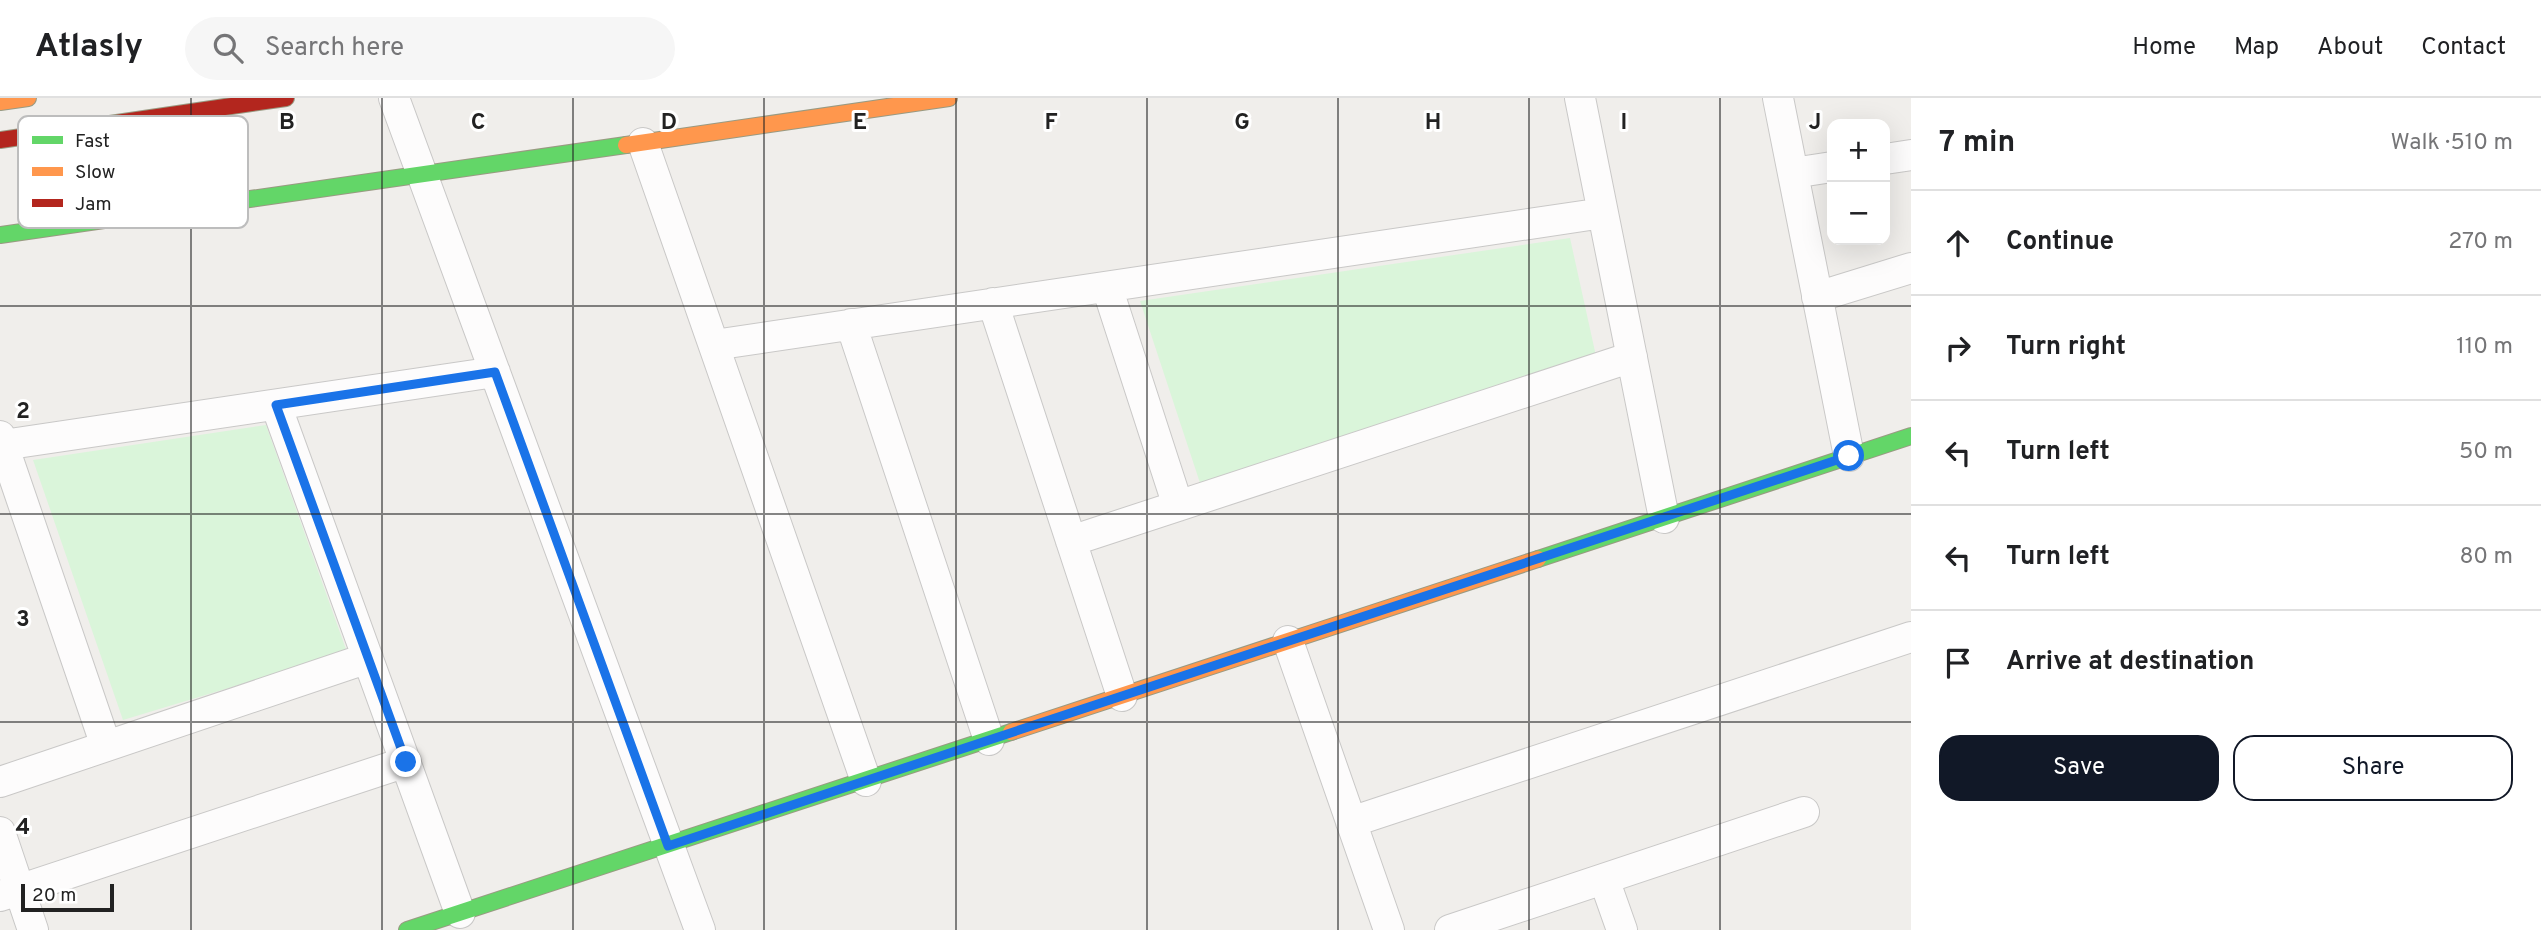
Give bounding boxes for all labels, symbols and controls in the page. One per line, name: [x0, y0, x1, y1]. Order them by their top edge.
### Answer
search box: [185, 17, 675, 80]
text: Atlasly: [35, 27, 143, 69]
icon: search: [209, 29, 247, 67]
text: Search here: [265, 32, 404, 65]
text: Home: [2132, 33, 2196, 63]
text: Map: [2234, 33, 2279, 63]
text: About: [2317, 33, 2383, 63]
text: Contact: [2421, 33, 2506, 63]
text: B: [279, 109, 295, 138]
text: C: [471, 109, 485, 138]
text: D: [661, 109, 677, 138]
text: E: [853, 109, 867, 138]
text: F: [1044, 109, 1058, 138]
text: G: [1234, 109, 1250, 138]
text: H: [1425, 109, 1441, 138]
text: I: [1621, 109, 1627, 138]
text: J: [1809, 109, 1821, 138]
legend: [18, 116, 248, 228]
map controls: [1827, 119, 1890, 245]
button: +: [1827, 119, 1890, 182]
text: 7 min: [1939, 125, 2015, 162]
text: Walk · 510 m: [2391, 129, 2513, 158]
text: Fast: [75, 130, 110, 154]
text: Slow: [75, 161, 115, 185]
button: −: [1827, 182, 1890, 245]
text: Jam: [75, 193, 112, 217]
icon: ahead: [1939, 224, 1977, 262]
text: Continue: [2006, 226, 2114, 259]
text: 270 m: [2448, 228, 2513, 257]
icon: right: [1939, 329, 1977, 367]
text: Turn right: [2006, 331, 2126, 364]
text: 110 m: [2456, 333, 2513, 362]
text: 2: [16, 398, 30, 427]
icon: left: [1939, 434, 1977, 472]
text: Turn left: [2006, 436, 2110, 469]
text: 50 m: [2459, 438, 2513, 467]
route start: [1833, 440, 1864, 471]
icon: left: [1939, 539, 1977, 577]
text: Turn left: [2006, 541, 2110, 574]
text: 80 m: [2460, 543, 2513, 572]
text: 3: [16, 606, 30, 635]
icon: arrive: [1939, 644, 1977, 682]
text: Arrive at destination: [2006, 646, 2254, 679]
button: Save: [1939, 735, 2219, 801]
button: Share: [2233, 735, 2513, 801]
route end: [390, 746, 421, 777]
text: 4: [16, 814, 30, 843]
scale bar: [21, 881, 114, 913]
text: 20 m: [32, 884, 76, 908]

